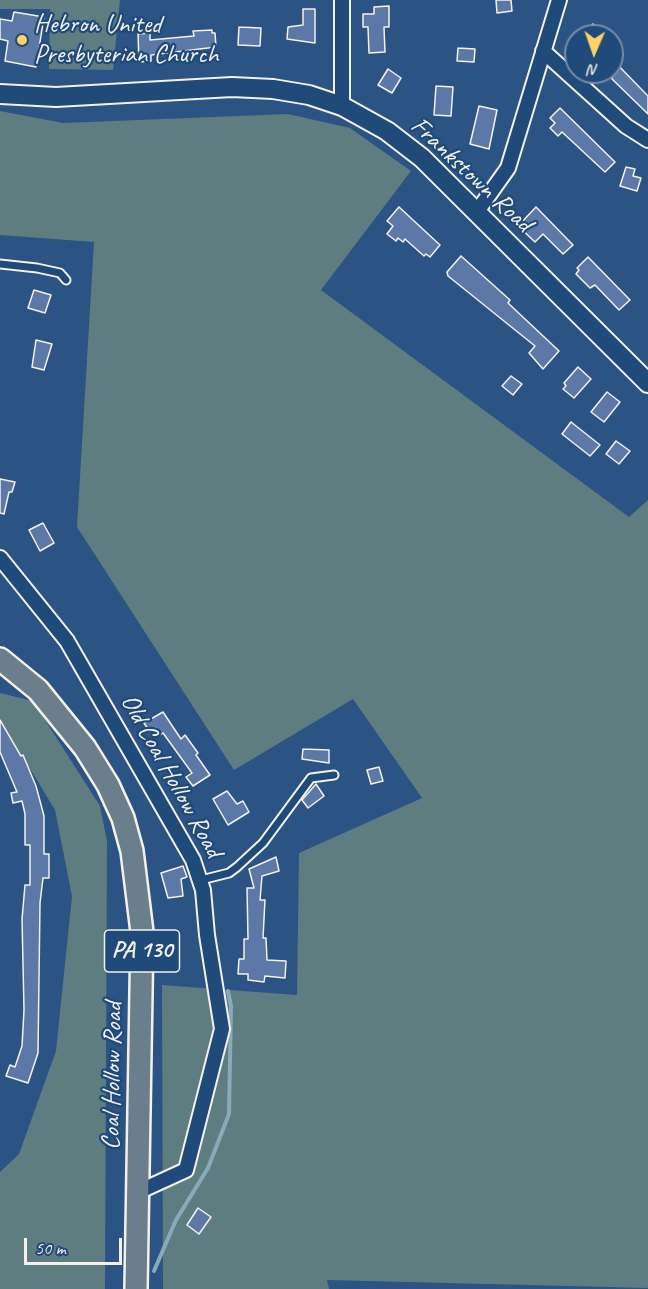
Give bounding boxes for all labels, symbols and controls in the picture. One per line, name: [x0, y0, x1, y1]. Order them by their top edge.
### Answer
place label: Hebron United Presbyterian Church: [34, 9, 219, 70]
north arrow: [564, 24, 624, 84]
marker: Hebron United Presbyterian Church: [15, 33, 29, 47]
text: N: [588, 60, 599, 80]
street label: Frankstown Road: [404, 111, 538, 239]
street label: Old Coal Hollow Road: [113, 689, 229, 863]
road number: PA 130: [104, 930, 180, 972]
street label: Coal Hollow Road: [96, 1002, 130, 1150]
scale bar: [27, 1226, 124, 1264]
text: 50 m: [35, 1237, 66, 1259]

